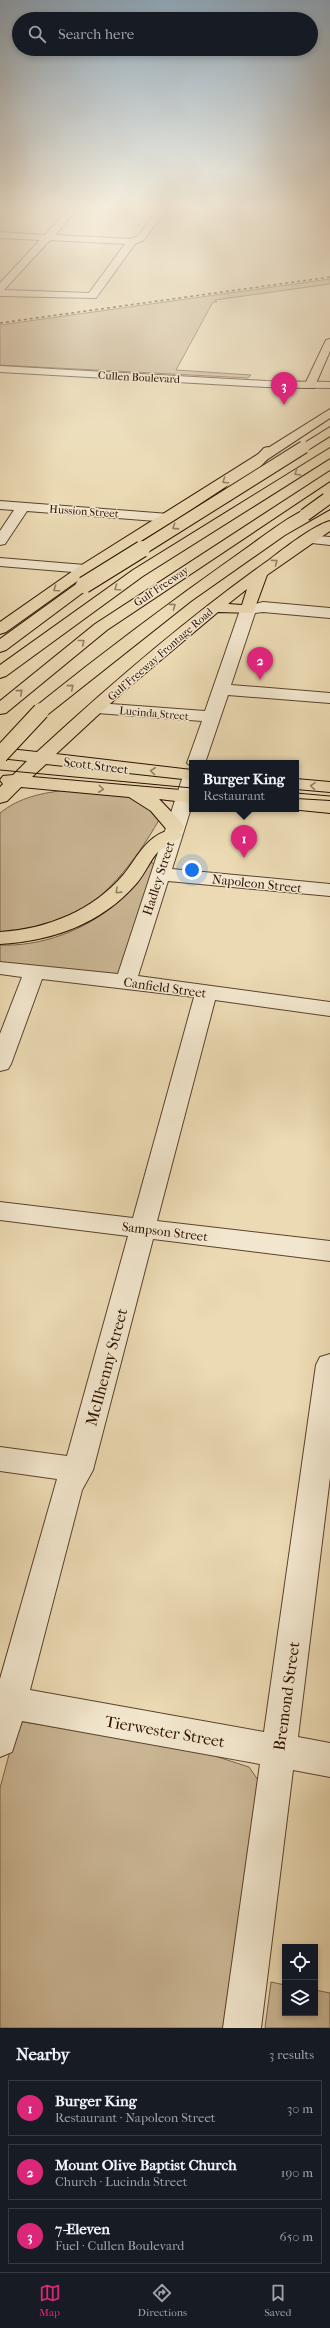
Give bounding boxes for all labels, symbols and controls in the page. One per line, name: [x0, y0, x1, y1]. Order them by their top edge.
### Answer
search box: [12, 12, 318, 56]
icon: search: [26, 23, 48, 45]
text: Search here: [58, 25, 134, 43]
street label: Cullen Boulevard: [98, 369, 181, 386]
pin: 3: [271, 372, 297, 405]
one-way arrow: [294, 468, 301, 476]
one-way arrow: [222, 476, 229, 483]
street label: Hussion Street: [49, 503, 119, 520]
one-way arrow: [172, 522, 179, 529]
one-way arrow: [271, 559, 278, 567]
street label: Gulf Freeway: [131, 563, 192, 609]
one-way arrow: [114, 583, 121, 590]
one-way arrow: [54, 584, 61, 591]
one-way arrow: [169, 604, 176, 611]
street label: Gulf Freeway Frontage Road: [105, 605, 216, 704]
one-way arrow: [77, 640, 84, 647]
pin: 2: [247, 647, 273, 680]
one-way arrow: [67, 684, 74, 691]
one-way arrow: [16, 690, 23, 697]
street label: Lucinda Street: [119, 704, 189, 723]
street label: Scott Street: [63, 754, 130, 777]
popup: [189, 760, 299, 812]
one-way arrow: [150, 767, 156, 776]
text: Burger King: [203, 770, 285, 788]
one-way arrow: [310, 782, 316, 791]
one-way arrow: [98, 785, 104, 794]
text: Restaurant: [203, 788, 265, 803]
pin: 1: [231, 825, 257, 858]
street label: Hadley Street: [139, 839, 178, 917]
your location: [182, 860, 202, 880]
street label: Napoleon Street: [211, 871, 303, 896]
one-way arrow: [115, 886, 123, 894]
street label: Canfield Street: [122, 974, 208, 1001]
street label: Sampson Street: [121, 1219, 209, 1244]
street label: McIlhenny Street: [82, 1306, 131, 1428]
street label: Bremond Street: [269, 1640, 304, 1752]
street label: Tierwester Street: [103, 1712, 227, 1751]
map controls: [282, 1944, 318, 2016]
button: locate: [282, 1944, 318, 1980]
button: layers: [282, 1980, 318, 2016]
text: Nearby: [16, 2044, 70, 2064]
text: 3 results: [269, 2047, 314, 2062]
text: Burger King: [55, 2092, 137, 2110]
text: 1: [28, 2101, 32, 2116]
text: 30 m: [287, 2101, 313, 2116]
text: Restaurant · Napoleon Street: [55, 2110, 216, 2125]
text: Mount Olive Baptist Church: [55, 2156, 237, 2174]
text: 2: [27, 2165, 33, 2180]
text: 190 m: [281, 2165, 313, 2180]
text: Church · Lucinda Street: [55, 2174, 187, 2189]
text: 7-Eleven: [55, 2220, 110, 2238]
text: 3: [27, 2229, 33, 2244]
text: 650 m: [280, 2229, 313, 2244]
text: Fuel · Cullen Boulevard: [55, 2238, 184, 2253]
tab: Map: [39, 2282, 61, 2319]
tab: Directions: [138, 2282, 187, 2319]
tab: Saved: [264, 2282, 291, 2319]

